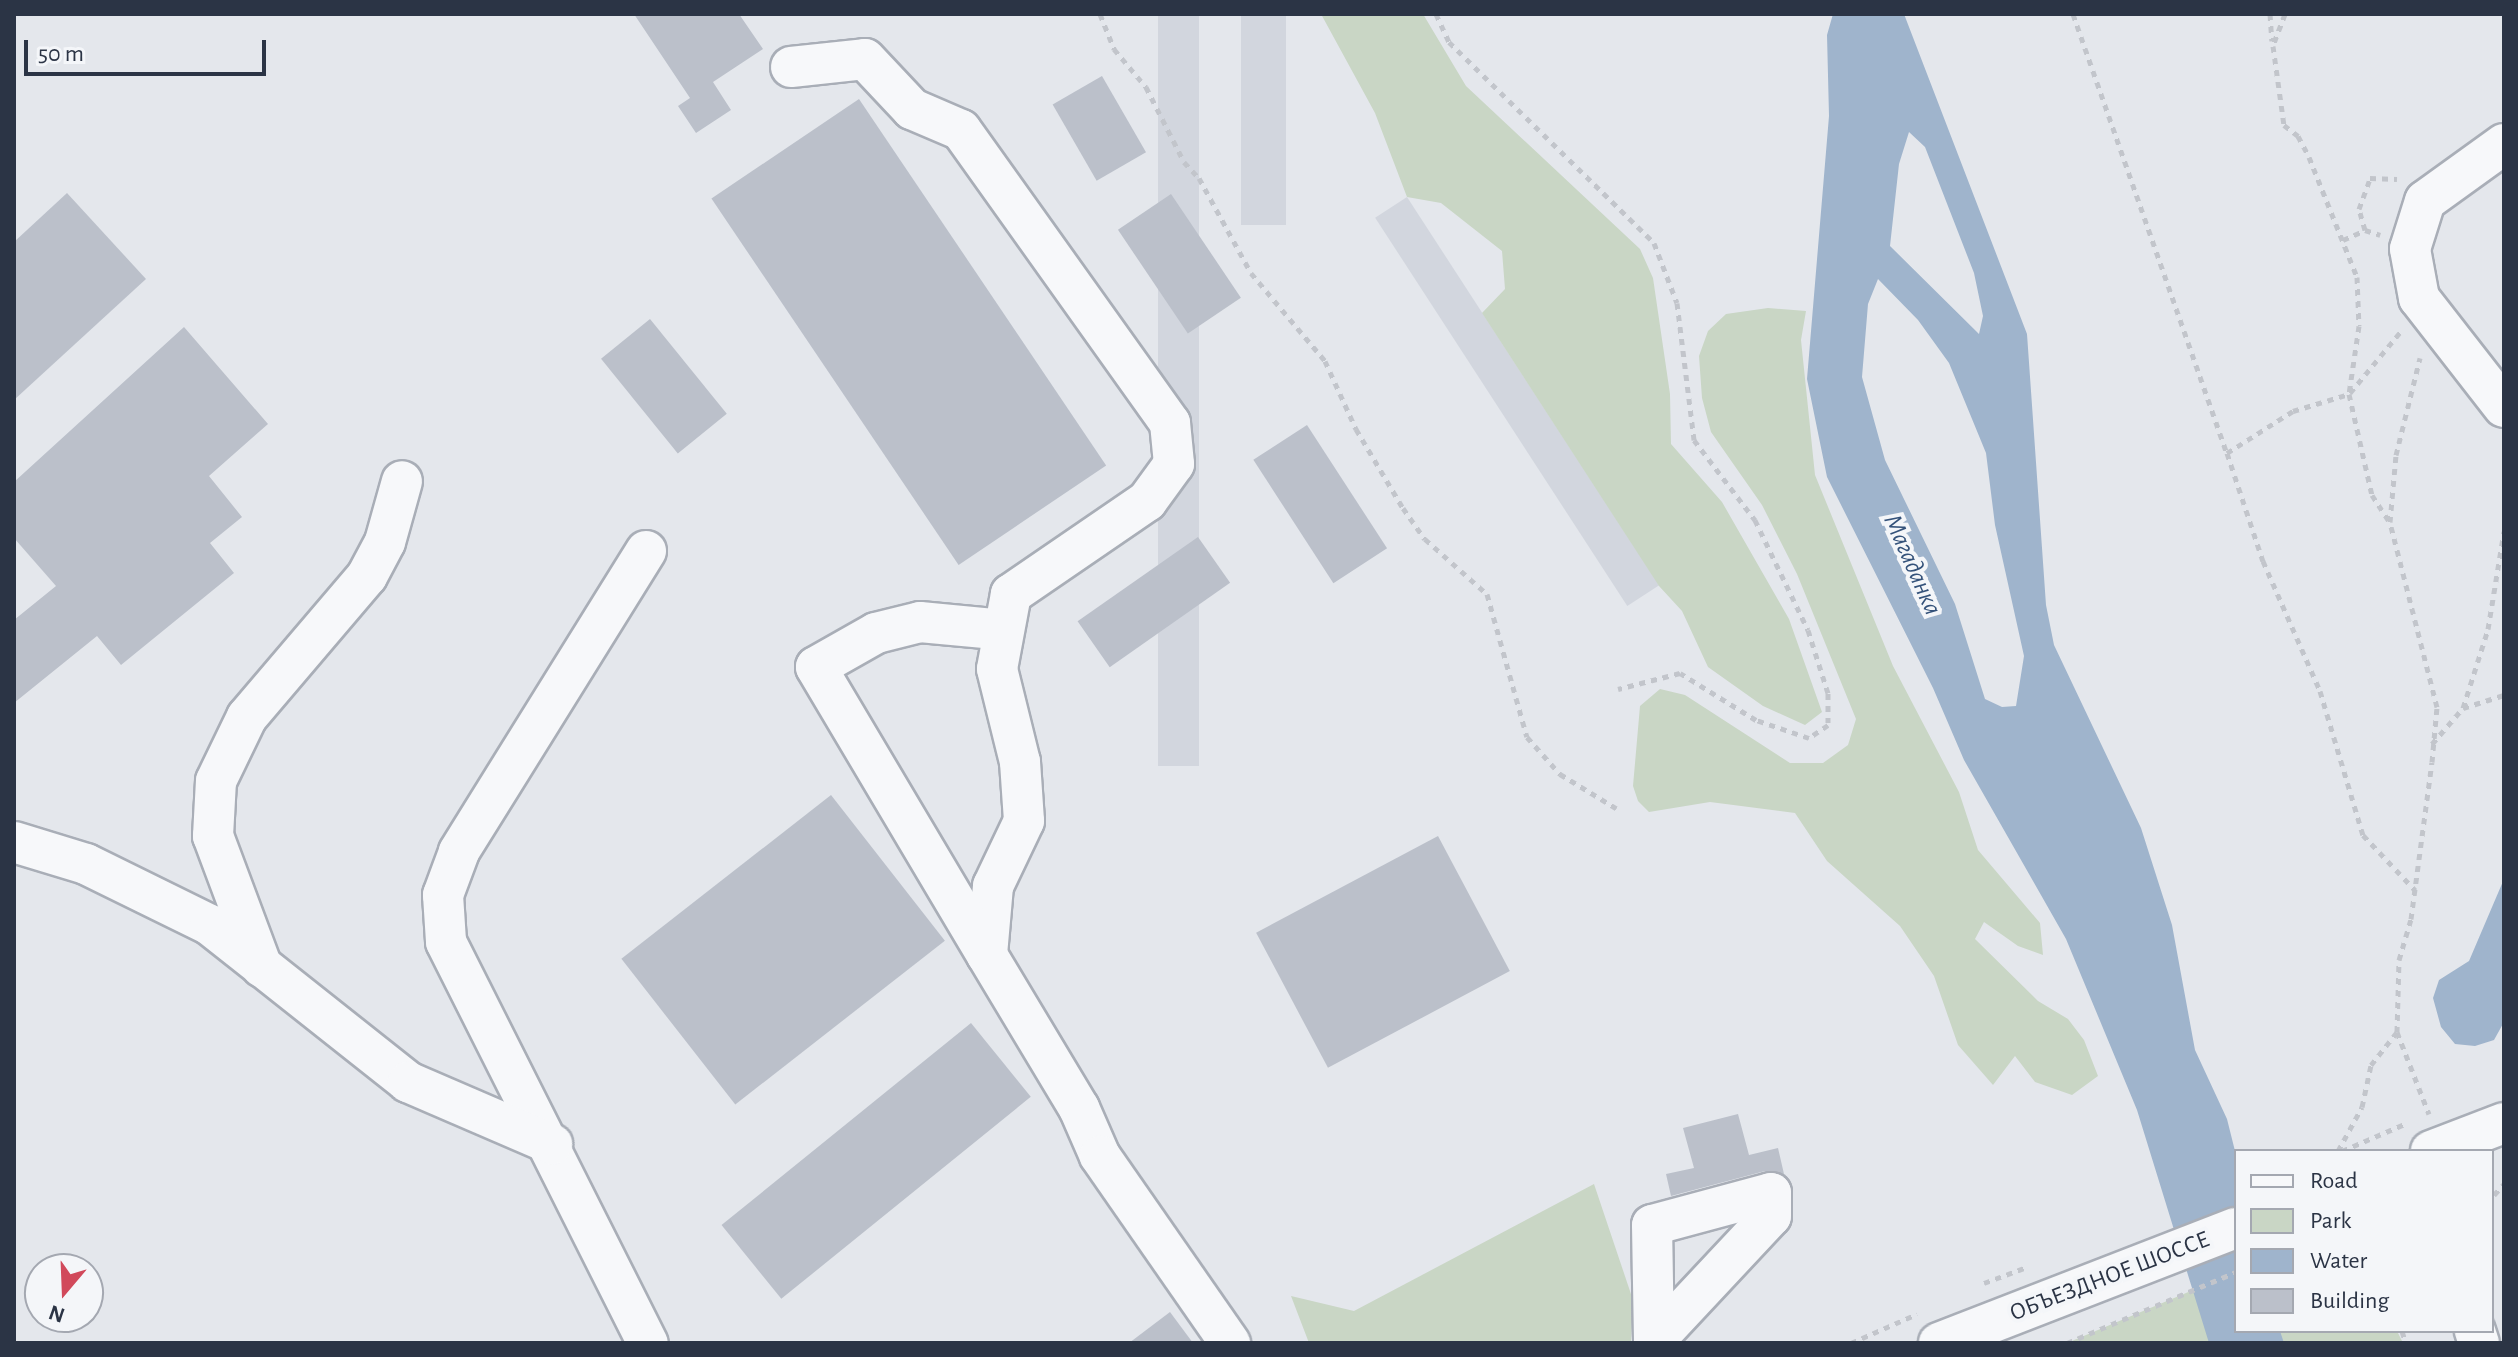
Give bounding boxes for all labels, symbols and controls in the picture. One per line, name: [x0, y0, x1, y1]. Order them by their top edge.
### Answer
scale bar: [28, 24, 270, 74]
text: 50 m: [38, 42, 84, 66]
water label: Магаданка: [1876, 510, 1948, 620]
legend: [2234, 1149, 2494, 1333]
text: Road: [2310, 1169, 2358, 1193]
text: Park: [2310, 1209, 2351, 1233]
street label: ОБЪЕЗДНОЕ ШОССЕ: [2006, 1226, 2214, 1328]
text: Water: [2310, 1249, 2367, 1273]
north arrow: [24, 1253, 104, 1333]
text: Building: [2310, 1289, 2389, 1313]
text: N: [46, 1301, 68, 1327]

